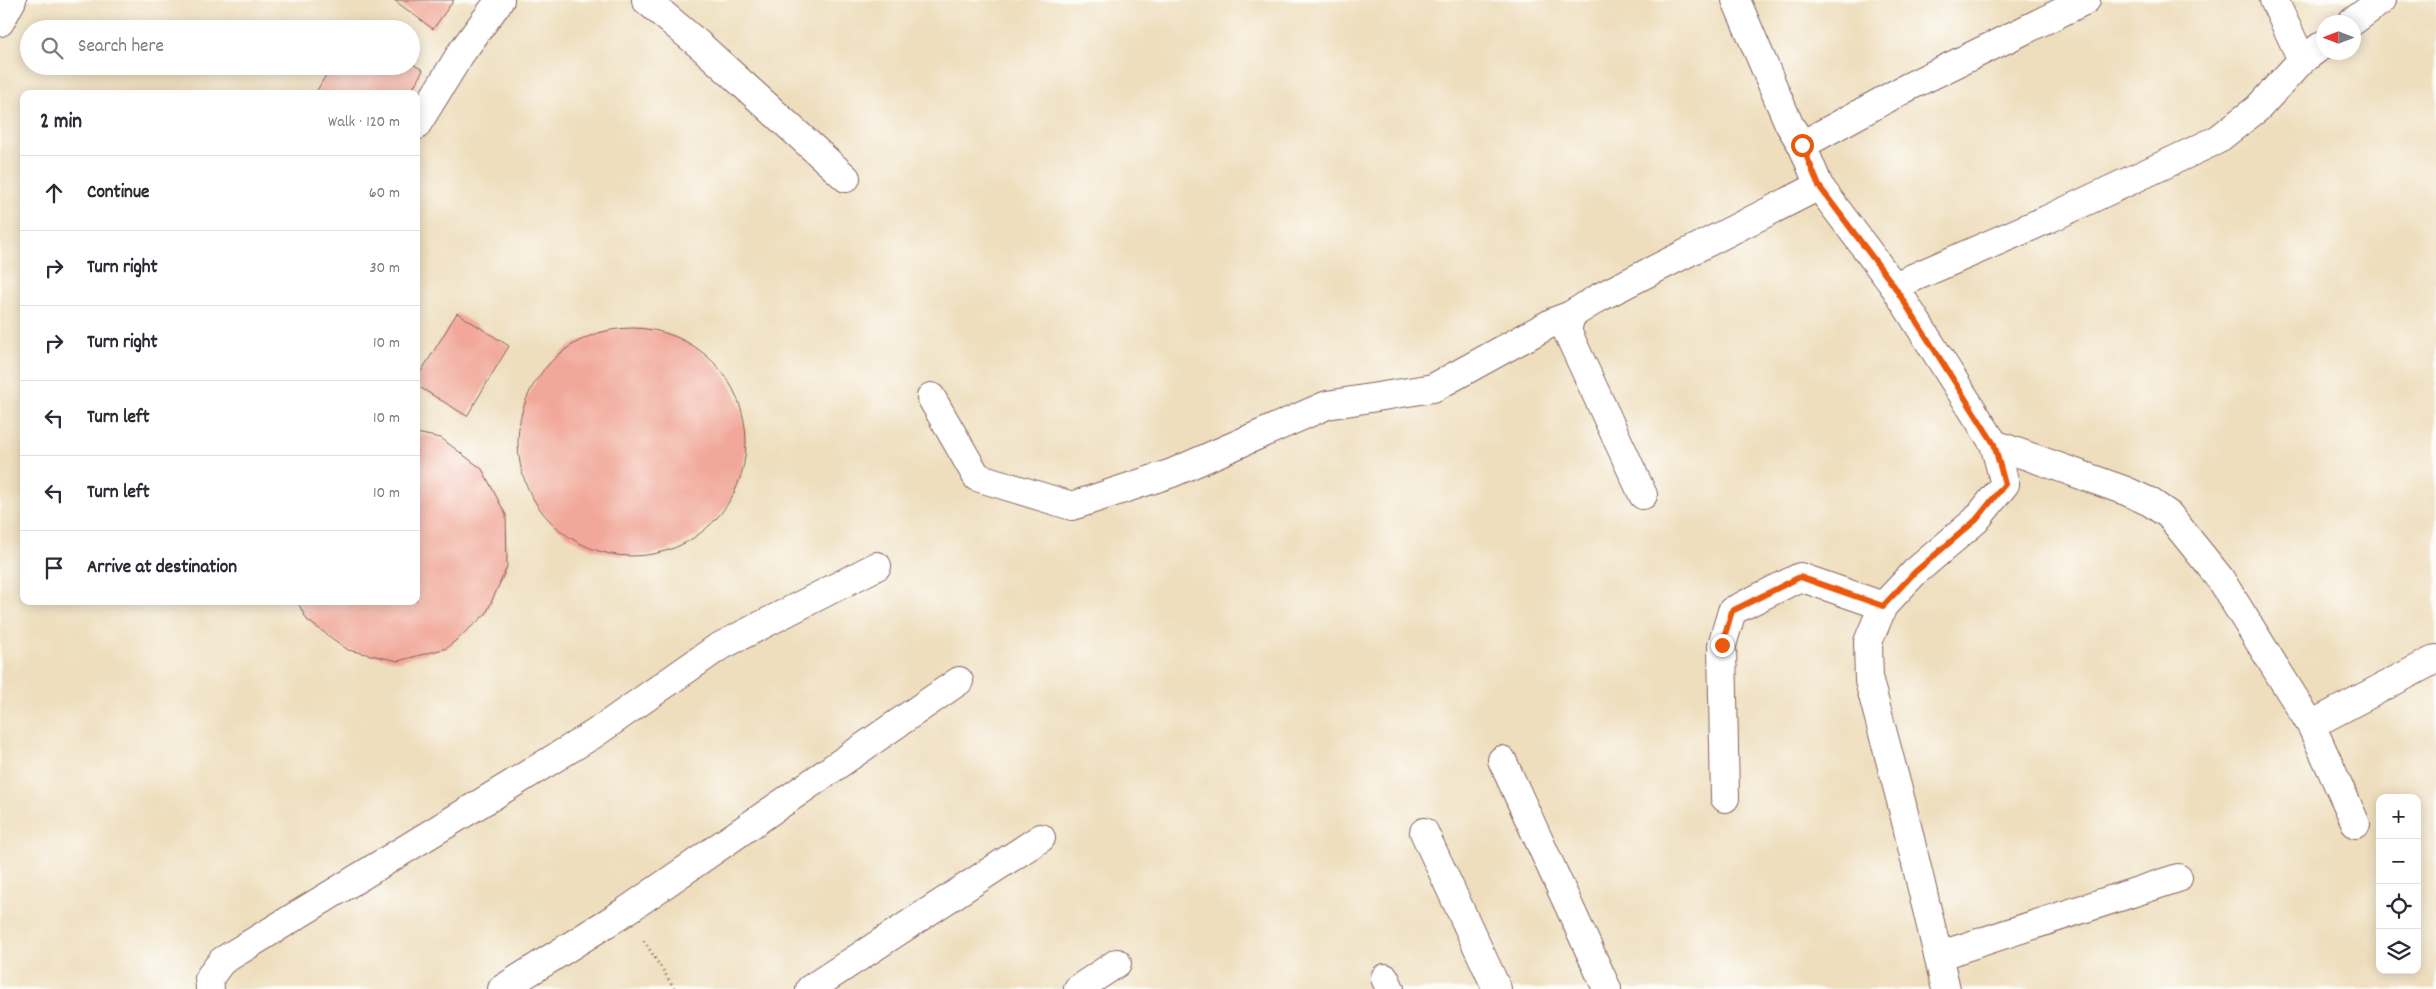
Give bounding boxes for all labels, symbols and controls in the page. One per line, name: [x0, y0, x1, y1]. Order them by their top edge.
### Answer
north arrow: [2316, 15, 2361, 60]
search box: [20, 20, 420, 75]
icon: search: [38, 34, 66, 62]
text: Search here: [78, 34, 164, 61]
text: 2 min: [40, 108, 82, 138]
text: Walk · 120 m: [328, 111, 400, 134]
route start: [1791, 134, 1814, 157]
icon: ahead: [40, 179, 68, 207]
text: Continue: [87, 180, 149, 207]
text: 60 m: [369, 182, 400, 205]
icon: right: [40, 254, 68, 282]
text: Turn right: [87, 255, 158, 282]
text: 30 m: [370, 257, 400, 280]
icon: right: [40, 329, 68, 357]
text: Turn right: [87, 330, 158, 357]
text: 10 m: [373, 332, 400, 355]
icon: left: [40, 404, 68, 432]
text: Turn left: [87, 405, 150, 432]
text: 10 m: [373, 407, 400, 430]
icon: left: [40, 479, 68, 507]
text: Turn left: [87, 480, 150, 507]
text: 10 m: [373, 482, 400, 505]
icon: arrive: [40, 554, 68, 582]
text: Arrive at destination: [87, 555, 237, 582]
route end: [1711, 634, 1734, 657]
map controls: [2376, 794, 2421, 974]
button: +: [2376, 794, 2421, 839]
button: −: [2376, 839, 2421, 884]
button: locate: [2376, 884, 2421, 929]
button: layers: [2376, 929, 2421, 974]

